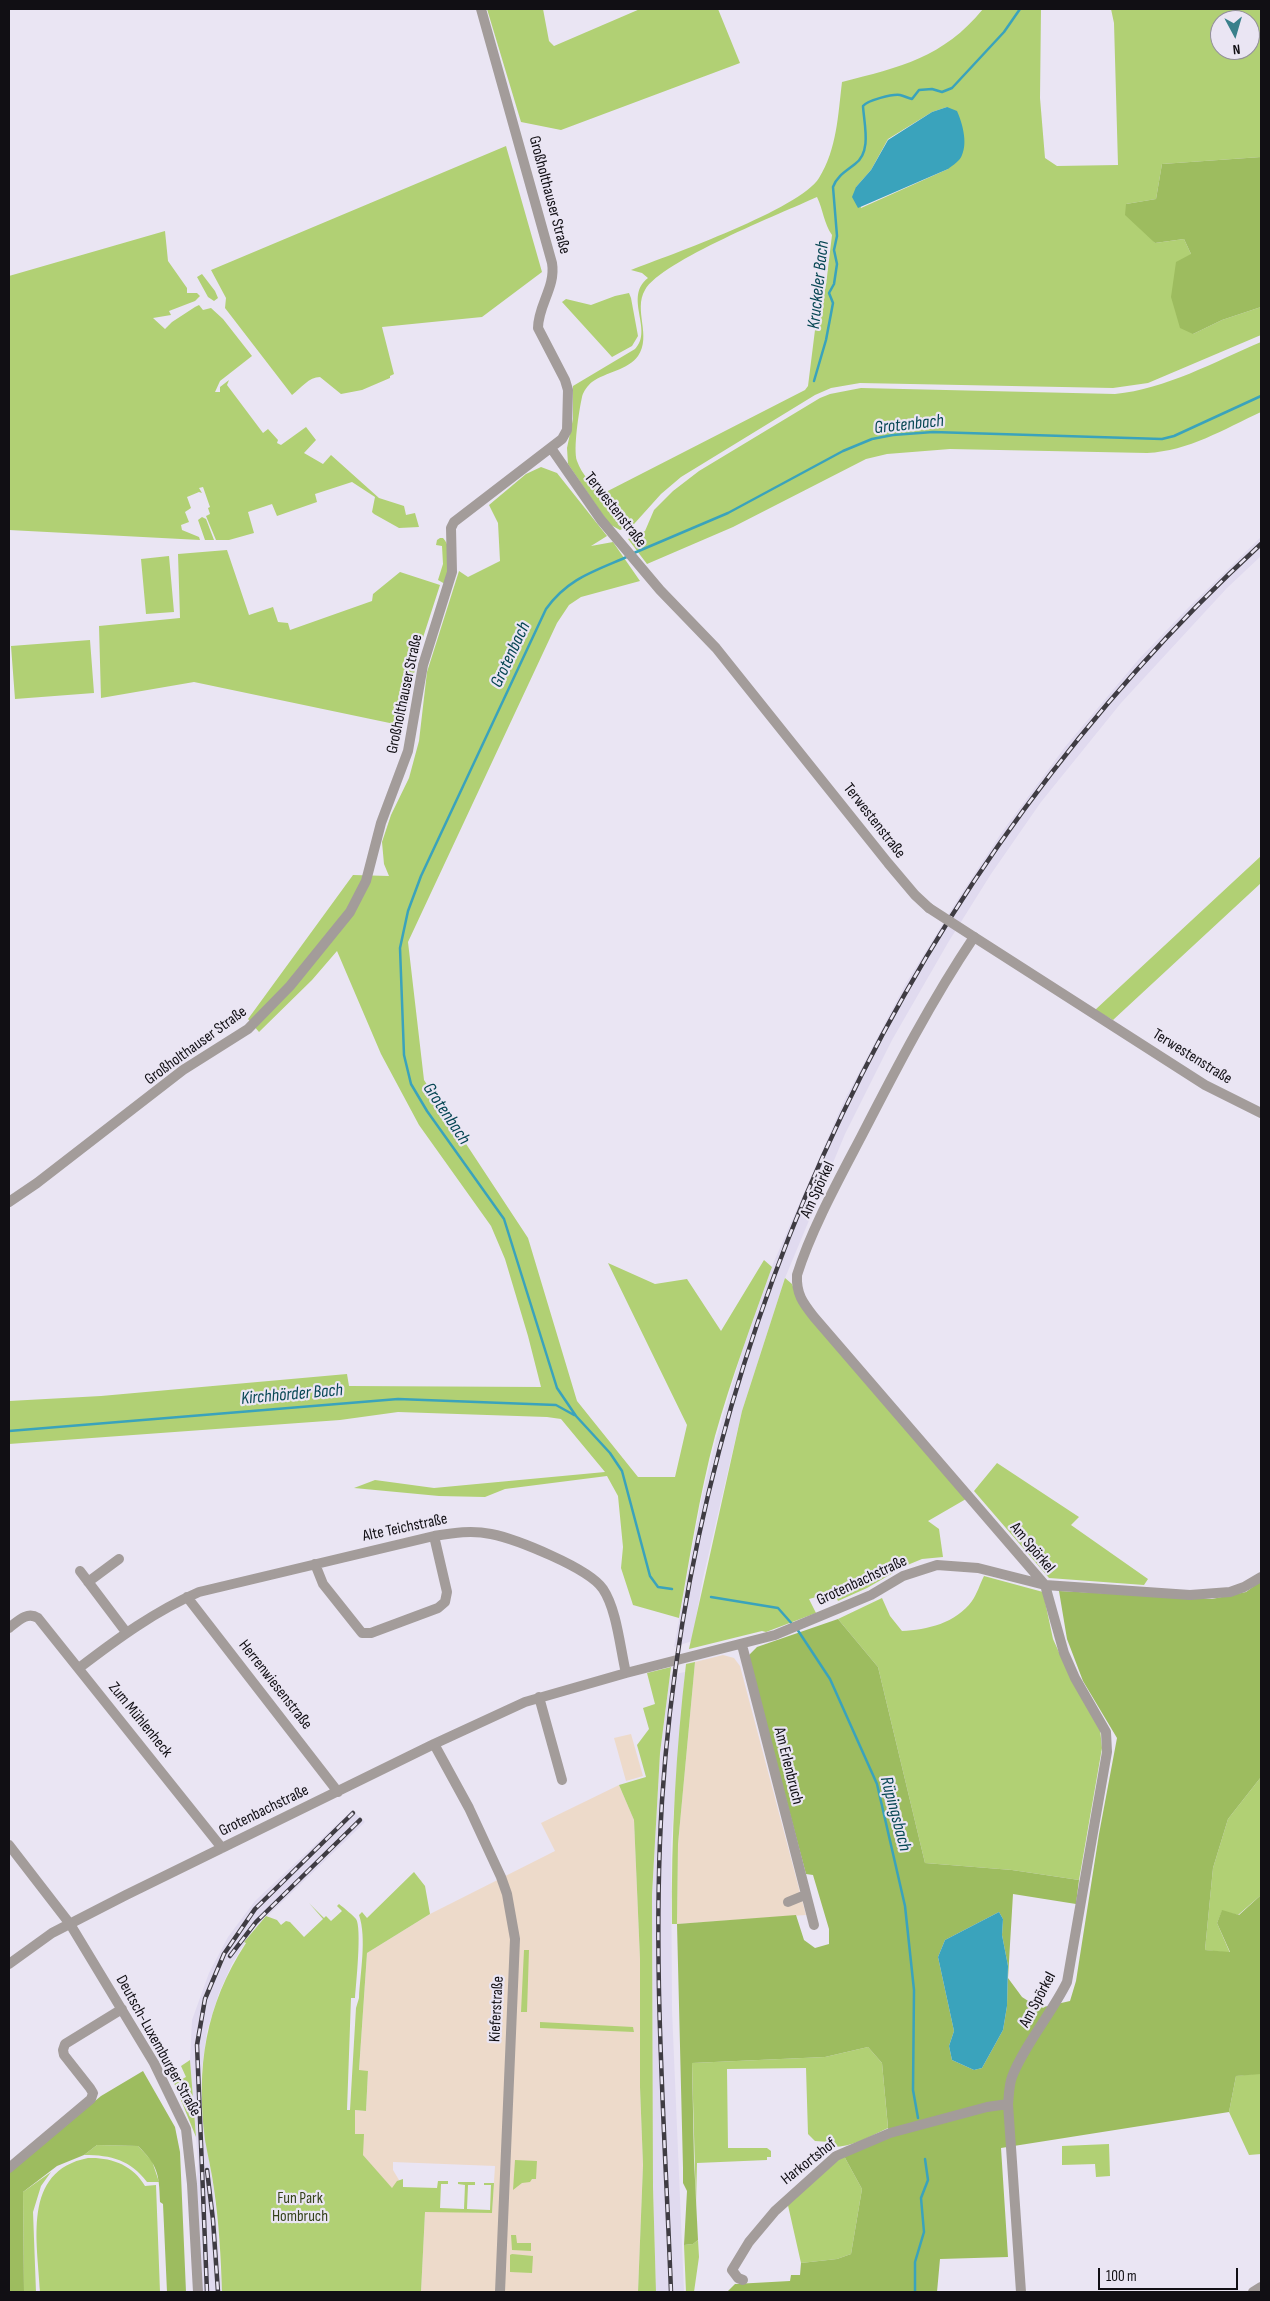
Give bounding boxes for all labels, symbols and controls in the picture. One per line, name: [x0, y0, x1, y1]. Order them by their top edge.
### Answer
north arrow: [1210, 10, 1260, 60]
text: N: [1232, 41, 1241, 58]
street label: Großholthauser Straße: [524, 134, 574, 256]
water label: Kruckeler Bach: [804, 240, 834, 330]
water label: Grotenbach: [873, 411, 945, 439]
street label: Terwestenstraße: [580, 469, 650, 551]
water label: Grotenbach: [486, 619, 536, 691]
street label: Großholthauser Straße: [383, 633, 427, 755]
street label: Terwestenstraße: [839, 780, 909, 862]
street label: Großholthauser Straße: [141, 1003, 251, 1089]
street label: Terwestenstraße: [1149, 1025, 1235, 1089]
water label: Grotenbach: [417, 1079, 475, 1149]
street label: Am Spörkel: [797, 1159, 839, 1221]
water label: Kirchhörder Bach: [240, 1380, 344, 1410]
street label: Alte Teichstraße: [361, 1510, 449, 1546]
street label: Am Spörkel: [1005, 1519, 1059, 1577]
street label: Grotenbachstraße: [814, 1552, 910, 1610]
street label: Herrenwiesenstraße: [234, 1636, 316, 1734]
street label: Zum Mühlenheck: [104, 1679, 176, 1761]
street label: Am Erlenbruch: [769, 1726, 807, 1806]
water label: Rüpingsbach: [875, 1774, 915, 1854]
street label: Grotenbachstraße: [216, 1781, 312, 1841]
street label: Am Spörkel: [1015, 1969, 1061, 2031]
street label: Deutsch-Luxemburger Straße: [111, 1972, 205, 2120]
street label: Kieferstraße: [486, 1976, 508, 2042]
street label: Harkortshof: [778, 2135, 840, 2189]
park label: Fun Park Hombruch: [272, 2189, 328, 2227]
scale bar: [1100, 2258, 1240, 2290]
text: 100 m: [1106, 2267, 1137, 2286]

